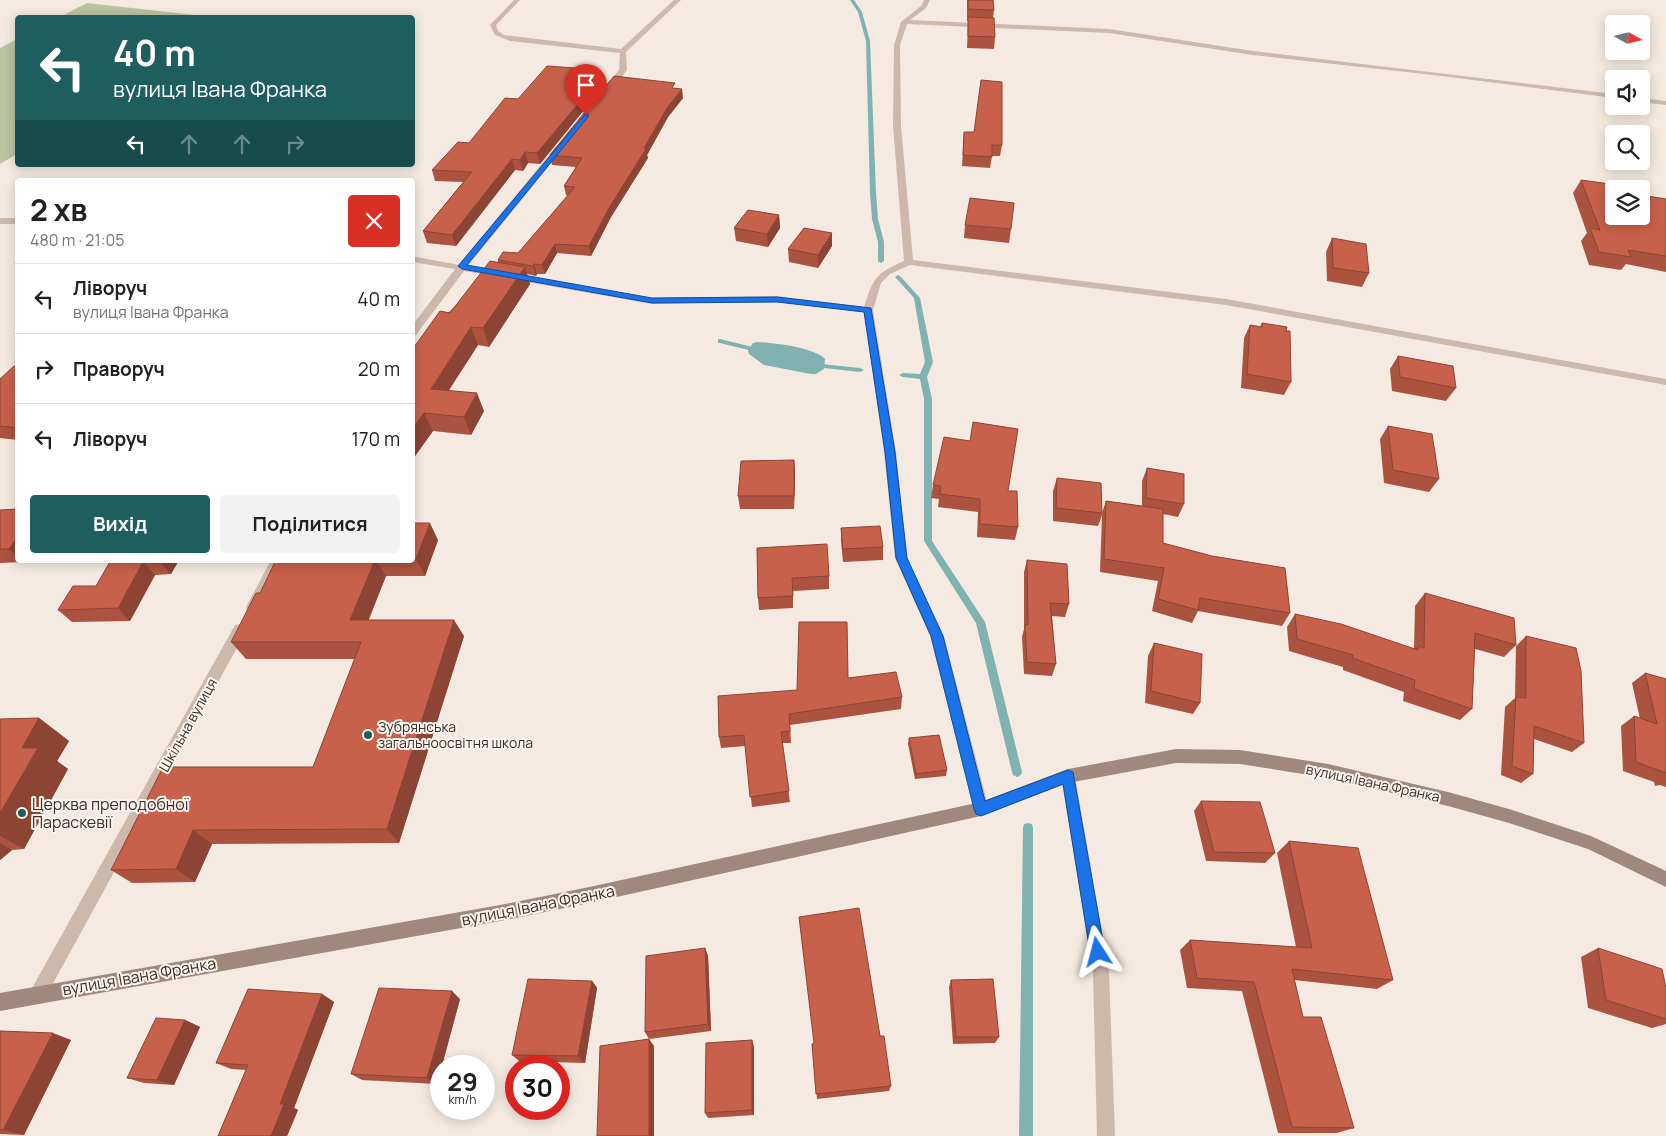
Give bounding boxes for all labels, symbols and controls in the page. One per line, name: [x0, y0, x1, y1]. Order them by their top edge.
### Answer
north arrow: [1605, 15, 1650, 60]
map controls: [1605, 15, 1650, 225]
text: 40 m: [113, 29, 196, 77]
icon: left: [30, 35, 95, 100]
pin: [565, 64, 607, 115]
button: sound: [1605, 70, 1650, 115]
icon: arrive: [572, 71, 600, 99]
text: вулиця Івана Франка: [113, 74, 327, 104]
button: search: [1605, 125, 1650, 170]
icon: left: [122, 130, 150, 158]
icon: ahead: [175, 130, 203, 158]
icon: ahead: [228, 130, 256, 158]
icon: right: [281, 130, 309, 158]
button: layers: [1605, 180, 1650, 225]
text: 2 хв: [30, 189, 87, 230]
button: close: [348, 195, 400, 247]
text: 480 m · 21:05: [30, 229, 124, 251]
text: Ліворуч: [73, 275, 147, 301]
icon: left: [30, 285, 58, 313]
text: 40 m: [357, 286, 400, 312]
text: вулиця Івана Франка: [73, 301, 229, 323]
icon: right: [30, 355, 58, 383]
text: Праворуч: [73, 356, 165, 382]
text: 20 m: [358, 356, 400, 382]
icon: left: [30, 425, 58, 453]
text: Ліворуч: [73, 426, 147, 452]
text: 170 m: [352, 426, 400, 452]
button: Вихід: [30, 495, 210, 553]
button: Поділитися: [220, 495, 400, 553]
street label: Шкільна вулиця: [154, 675, 221, 775]
place label: Зубрянська загальноосвітня школа: [378, 717, 533, 752]
marker: Зубрянська загальноосвітня школа: [362, 729, 374, 741]
street label: вулиця Івана Франка: [1305, 759, 1442, 806]
place label: Церква преподобної Параскевії: [32, 793, 190, 833]
marker: Церква преподобної Параскевії: [16, 807, 28, 819]
street label: вулиця Івана Франка: [459, 879, 617, 931]
position arrow: [1071, 925, 1123, 977]
street label: вулиця Івана Франка: [60, 952, 218, 1000]
speed limit sign: 30: [505, 1055, 570, 1120]
text: 29: [447, 1064, 478, 1099]
text: km/h: [449, 1091, 476, 1108]

